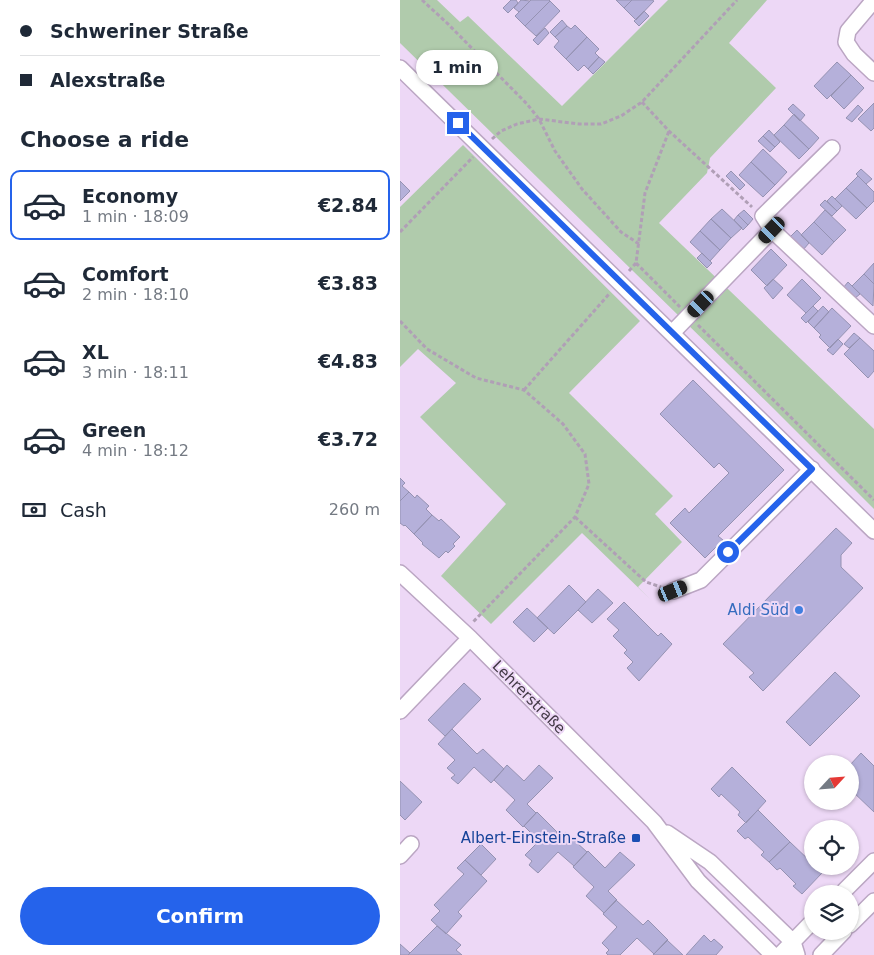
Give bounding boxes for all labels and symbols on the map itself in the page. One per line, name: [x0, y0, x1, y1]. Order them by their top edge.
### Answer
callout: 1 min: [417, 51, 499, 86]
route end: [447, 112, 469, 134]
car: [756, 214, 787, 246]
car: [685, 288, 716, 320]
route start: [717, 541, 739, 563]
car: [656, 578, 689, 604]
place label: Aldi Süd: [728, 601, 789, 619]
marker: Aldi Süd: [793, 604, 805, 616]
street label: Lehrerstraße: [489, 657, 569, 737]
north arrow: [804, 755, 859, 810]
place label: Albert-Einstein-Straße: [461, 829, 626, 847]
marker: Albert-Einstein-Straße: [630, 832, 642, 844]

